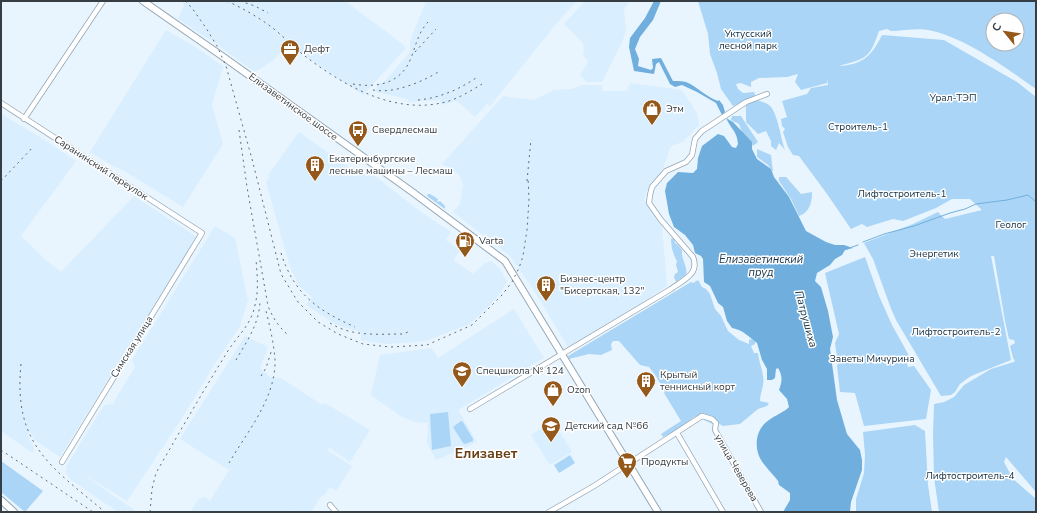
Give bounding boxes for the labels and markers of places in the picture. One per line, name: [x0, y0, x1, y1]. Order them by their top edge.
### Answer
office icon: Дефт: [279, 38, 301, 66]
place label: Дефт: [304, 42, 330, 56]
shop icon: Этм: [641, 98, 663, 126]
place label: Этм: [666, 102, 684, 116]
bus stop icon: Свердлесмаш: [347, 119, 369, 147]
place label: Свердлесмаш: [372, 123, 437, 137]
place label: Екатеринбургские лесные машины – Лесмаш: [329, 152, 453, 178]
building icon: Екатеринбургские лесные машины – Лесмаш: [304, 154, 326, 182]
fuel station icon: Varta: [454, 230, 476, 258]
place label: Varta: [478, 234, 503, 248]
place label: Бизнес-центр "Бисертская, 132": [560, 272, 644, 298]
building icon: Бизнес-центр "Бисертская, 132": [535, 274, 557, 302]
school or university icon: Спецшкола № 124: [451, 360, 473, 388]
place label: Спецшкола № 124: [476, 364, 564, 378]
place label: Крытый теннисный корт: [660, 368, 736, 394]
building icon: Крытый теннисный корт: [635, 370, 657, 398]
shop icon: Ozon: [542, 379, 564, 407]
place label: Ozon: [567, 383, 590, 397]
school or university icon: Детский сад №66: [540, 415, 562, 443]
place label: Детский сад №66: [565, 419, 648, 433]
supermarket icon: Продукты: [616, 451, 638, 479]
place label: Продукты: [641, 455, 688, 469]

